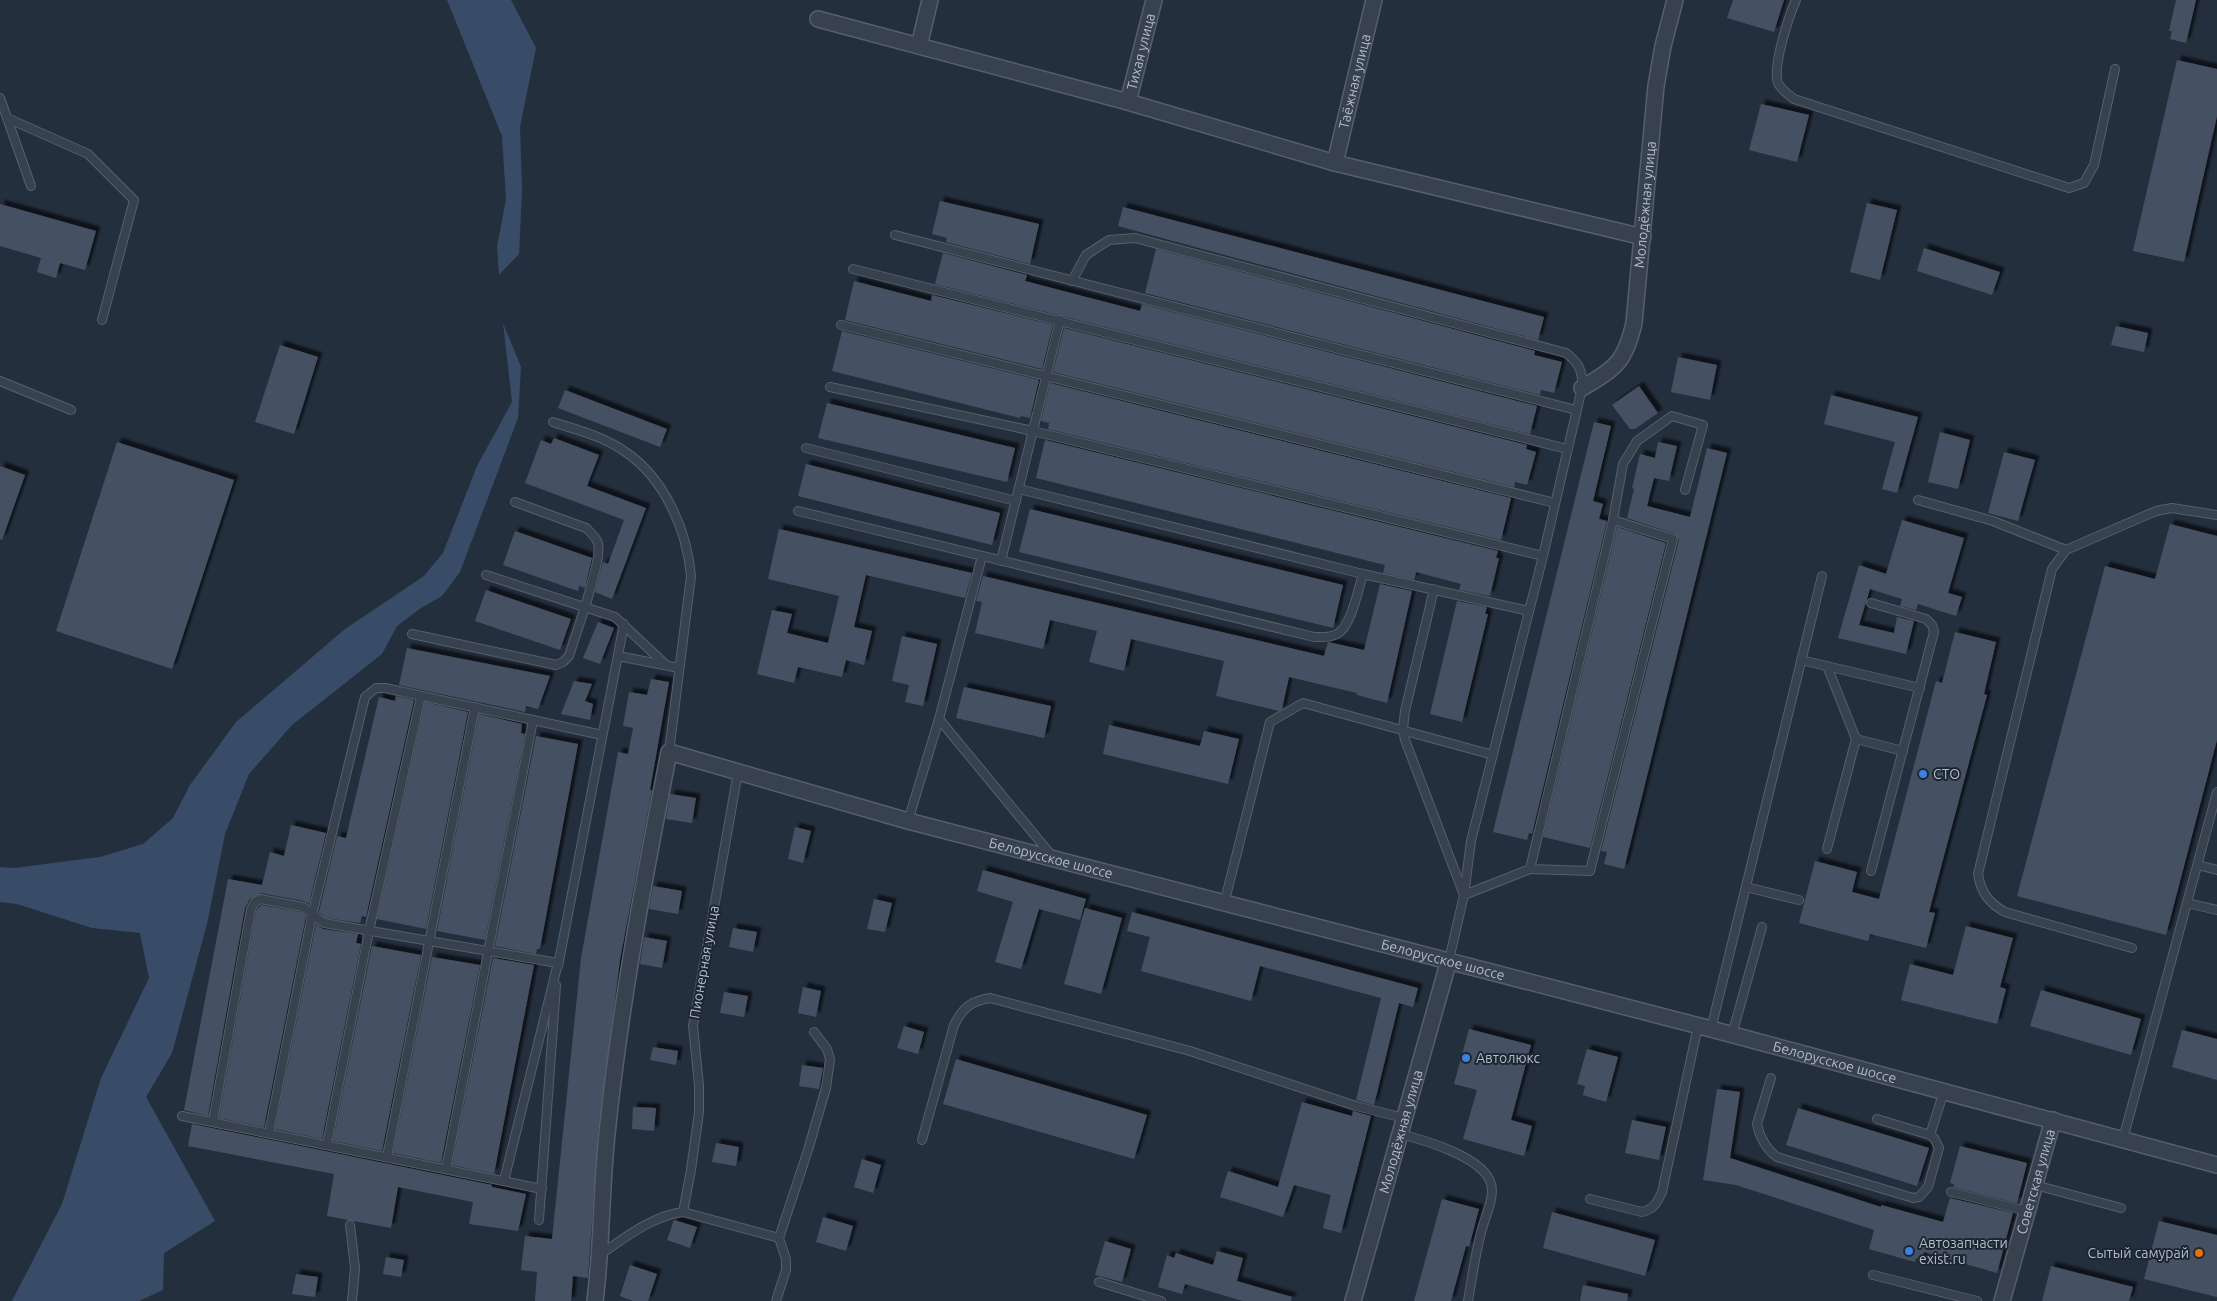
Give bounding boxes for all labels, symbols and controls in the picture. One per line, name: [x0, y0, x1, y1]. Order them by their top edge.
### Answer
street label: Тихая улица: [1123, 11, 1158, 92]
street label: Таёжная улица: [1335, 32, 1374, 130]
street label: Молодёжная улица: [1631, 140, 1659, 269]
place label: СТО: [1933, 766, 1960, 782]
marker: СТО: [1917, 768, 1929, 780]
street label: Белорусское шоссе: [987, 834, 1114, 882]
street label: Пионерная улица: [686, 904, 722, 1020]
street label: Белорусское шоссе: [1379, 936, 1507, 983]
street label: Белорусское шоссе: [1771, 1038, 1898, 1086]
place label: Автолюкс: [1476, 1050, 1541, 1066]
marker: Автолюкс: [1460, 1052, 1472, 1064]
street label: Молодёжная улица: [1376, 1068, 1426, 1195]
street label: Советская улица: [2013, 1127, 2058, 1236]
place label: Автозапчасти exist.ru: [1919, 1235, 2008, 1267]
marker: Автозапчасти exist.ru: [1903, 1245, 1915, 1257]
place label: Сытый самурай: [2088, 1245, 2189, 1261]
marker: Сытый самурай: [2193, 1247, 2205, 1259]

